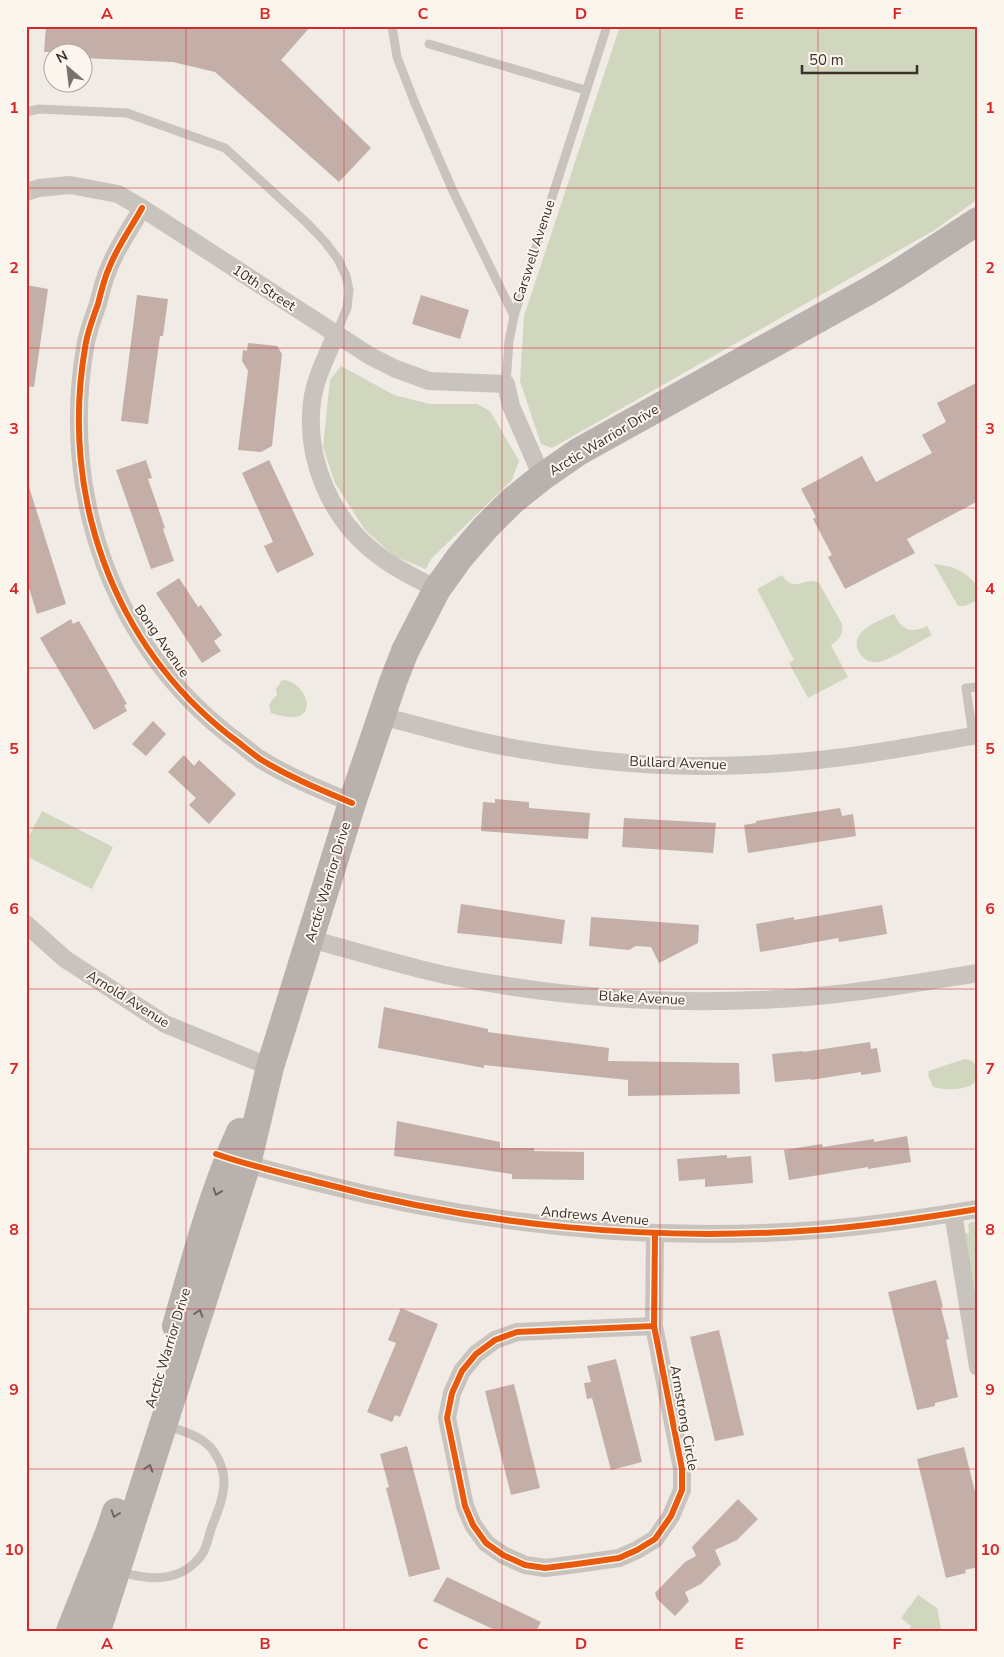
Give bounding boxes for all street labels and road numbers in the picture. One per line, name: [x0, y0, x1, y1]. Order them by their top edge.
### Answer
street label: Carswell Avenue: [508, 197, 560, 305]
street label: 10th Street: [229, 261, 299, 315]
street label: Arctic Warrior Drive: [546, 400, 662, 480]
street label: Bong Avenue: [130, 601, 194, 681]
street label: Bullard Avenue: [629, 752, 727, 774]
street label: Arctic Warrior Drive: [301, 820, 355, 944]
street label: Arnold Avenue: [83, 966, 173, 1032]
street label: Blake Avenue: [598, 986, 686, 1010]
street label: Andrews Avenue: [540, 1202, 650, 1230]
street label: Arctic Warrior Drive: [141, 1286, 195, 1410]
street label: Armstrong Circle: [665, 1364, 703, 1472]

